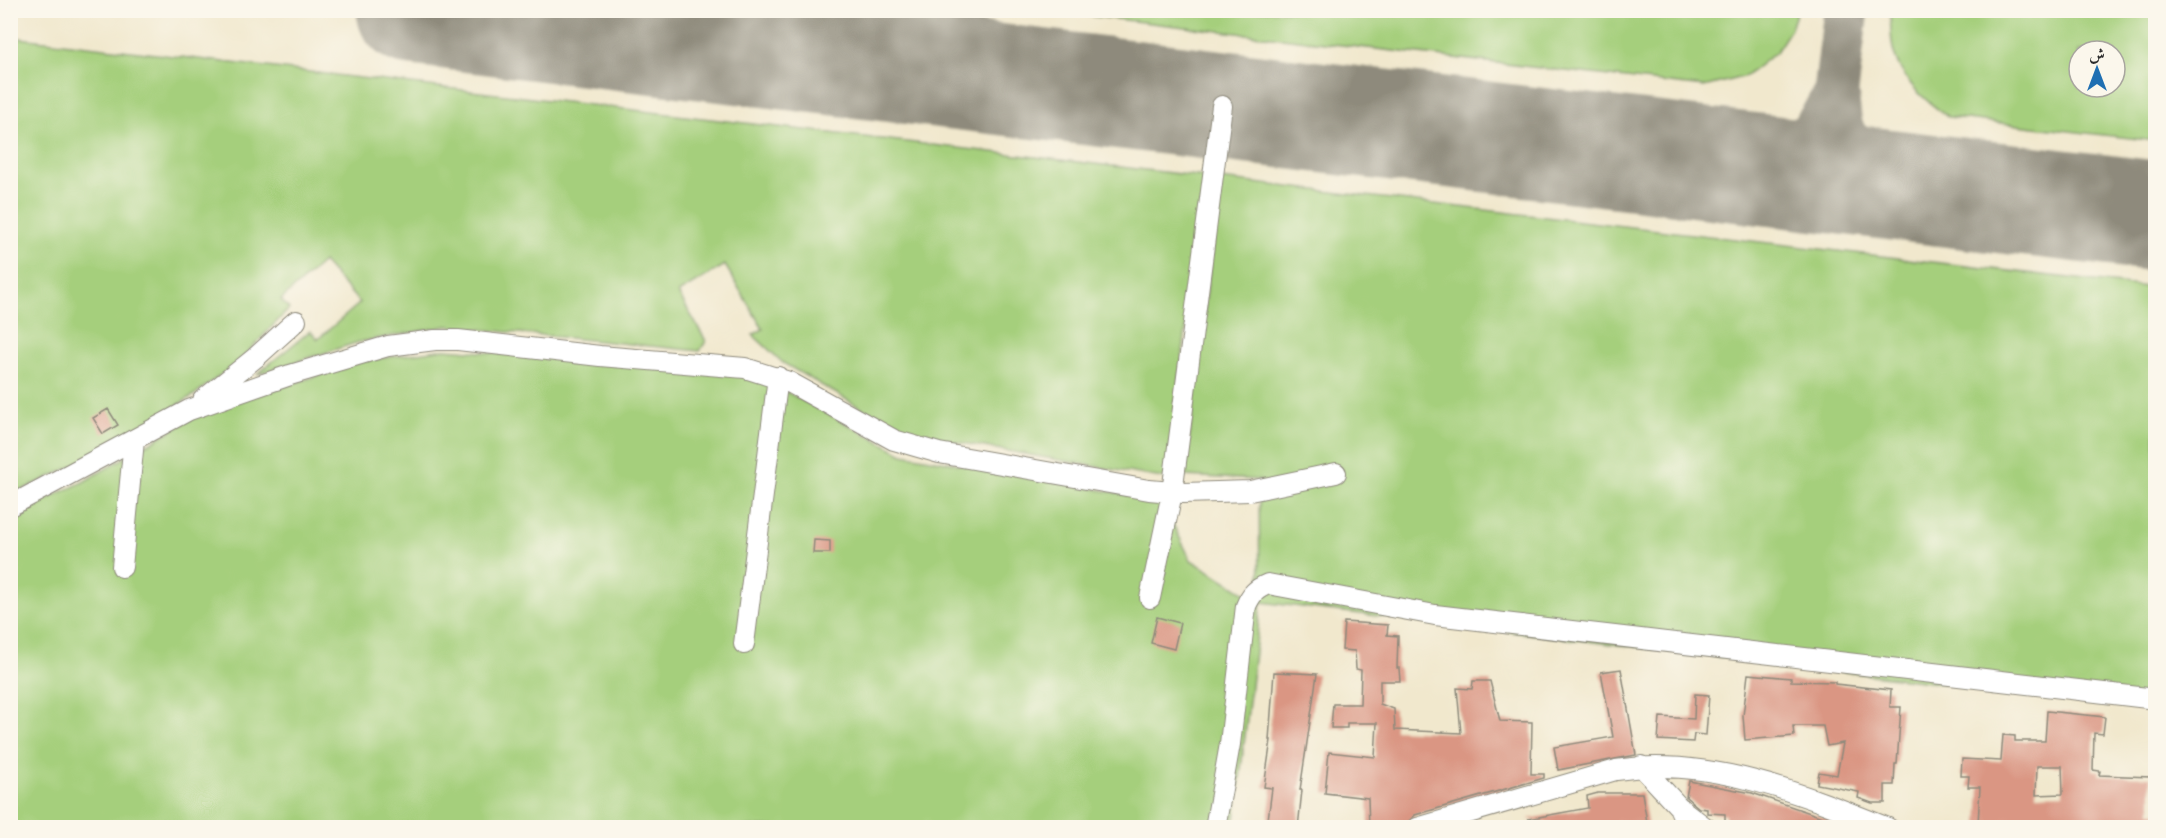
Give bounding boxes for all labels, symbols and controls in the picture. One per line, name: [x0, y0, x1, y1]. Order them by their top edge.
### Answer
north arrow: [2067, 39, 2127, 99]
text: ش: [2089, 44, 2105, 66]

